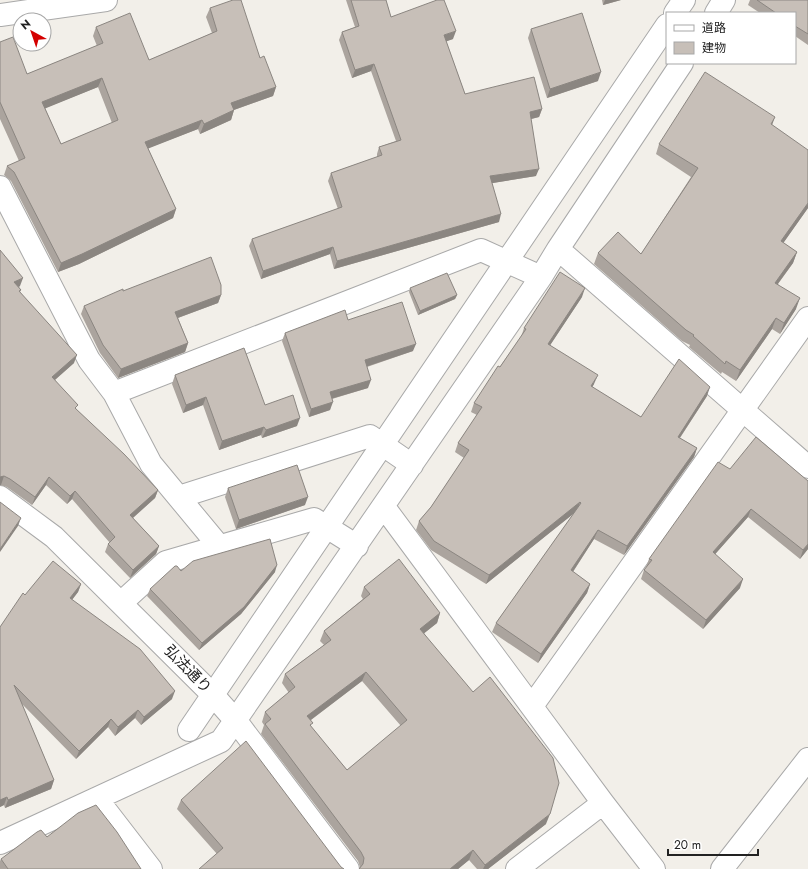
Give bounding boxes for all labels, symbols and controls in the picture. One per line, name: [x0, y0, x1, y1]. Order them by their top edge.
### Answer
north arrow: [12, 12, 52, 52]
legend: [666, 12, 796, 64]
text: N: [17, 15, 34, 33]
text: 道路: [702, 19, 726, 37]
text: 建物: [702, 39, 726, 57]
street label: 弘法通り: [159, 640, 217, 698]
scale bar: [668, 831, 758, 857]
text: 20 m: [674, 836, 701, 854]

